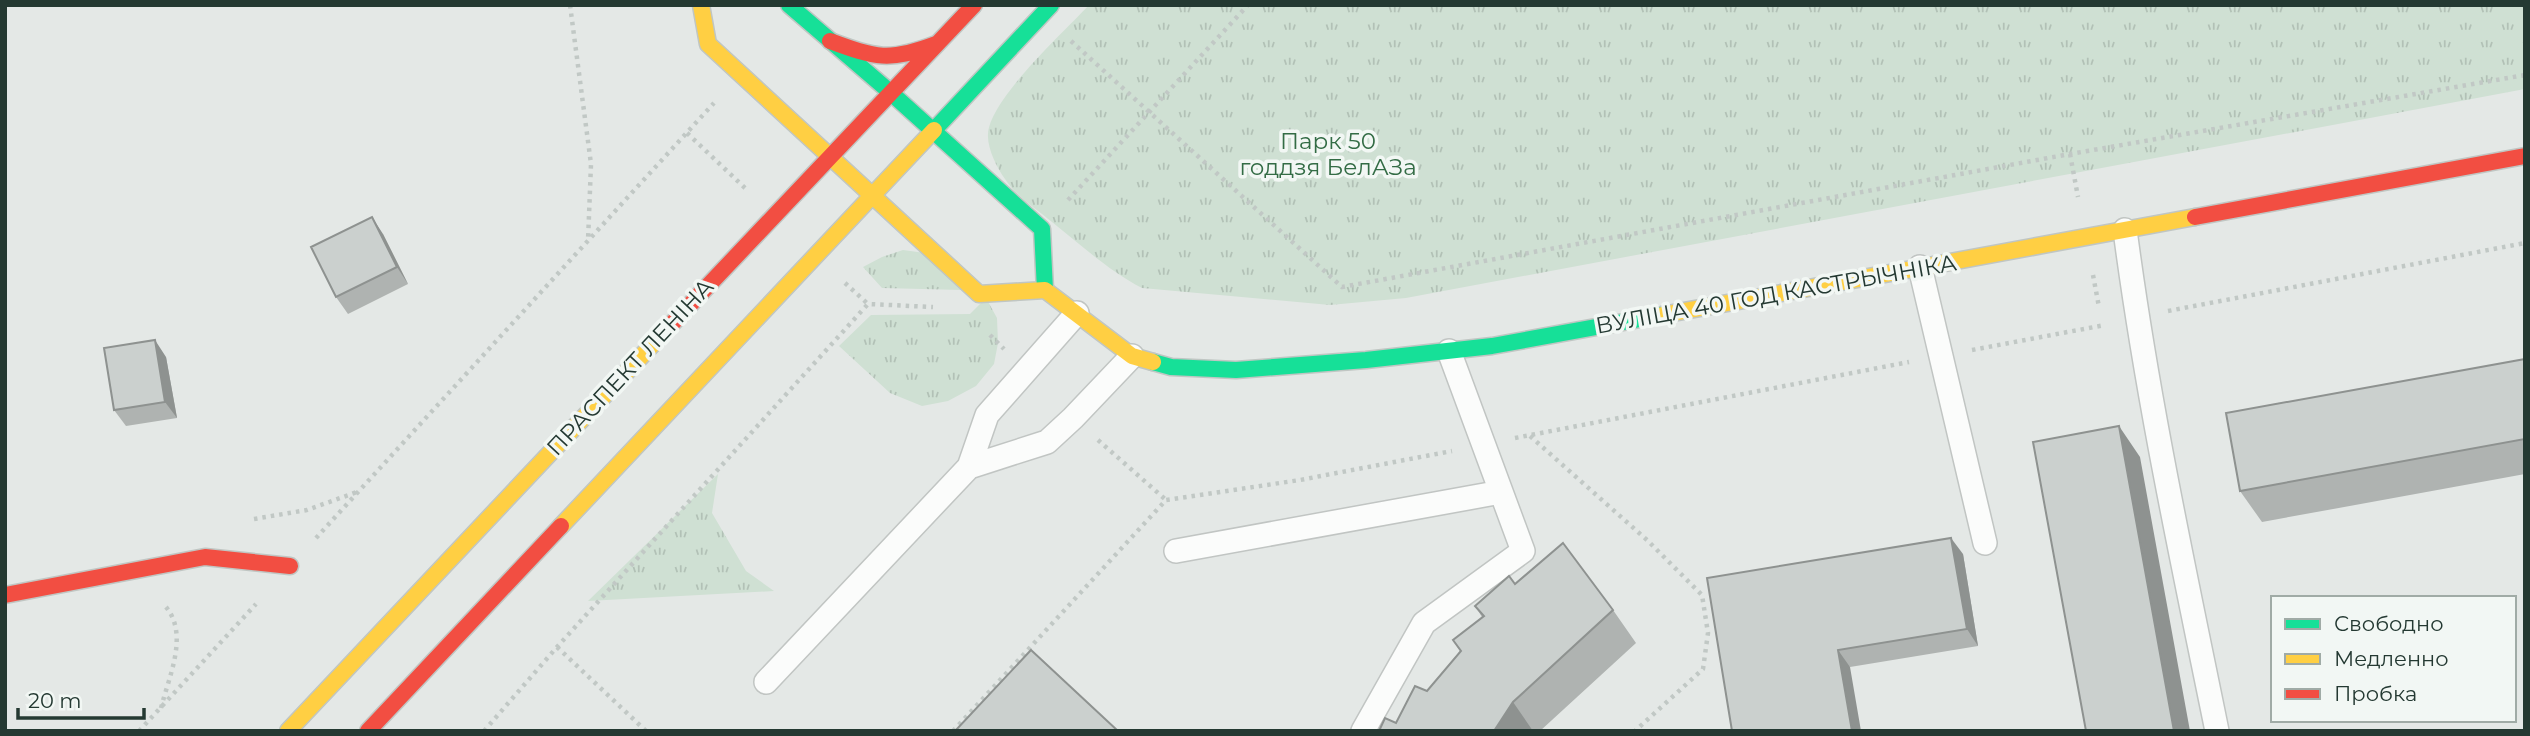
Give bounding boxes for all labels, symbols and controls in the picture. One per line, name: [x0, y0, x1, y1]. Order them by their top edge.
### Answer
park label: Парк 50 годдзя БелАЗа: [1239, 127, 1417, 181]
street label: ВУЛІЦА 40 ГОД КАСТРЫЧНІКА: [1593, 248, 1959, 340]
street label: ПРАСПЕКТ ЛЕНІНА: [541, 273, 719, 461]
legend: [2271, 596, 2516, 722]
text: Свободно: [2334, 611, 2444, 636]
text: Медленно: [2334, 646, 2449, 671]
scale bar: [18, 676, 144, 720]
text: Пробка: [2334, 681, 2417, 706]
text: 20 m: [28, 688, 82, 713]

